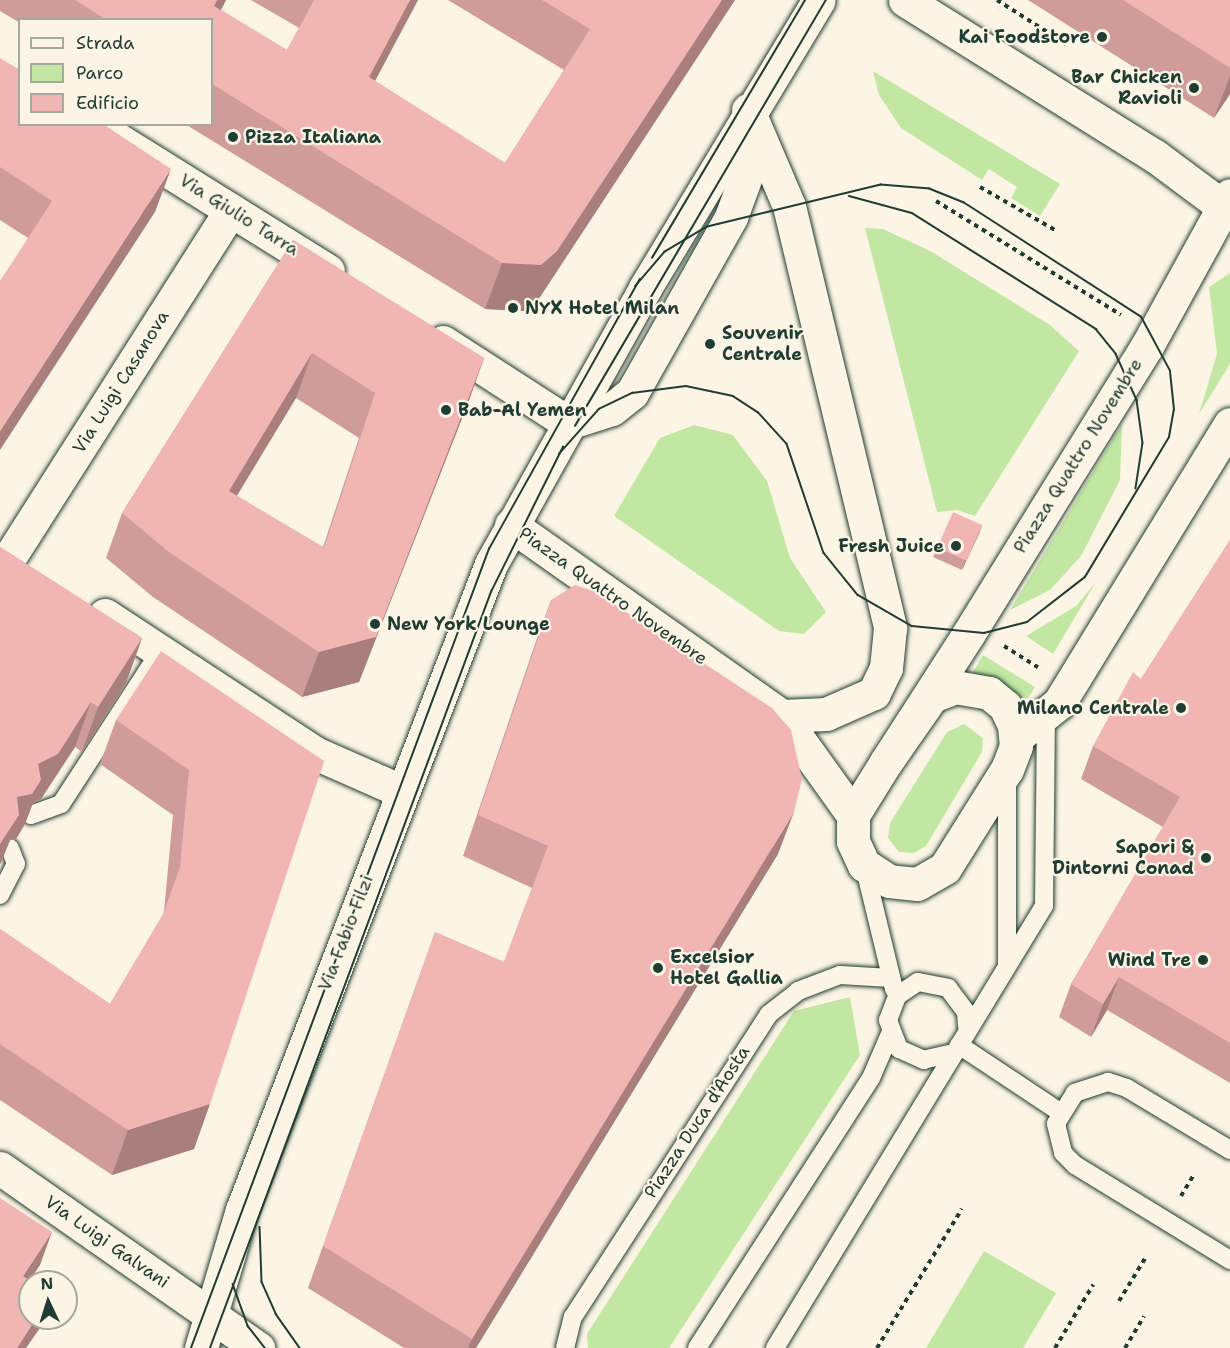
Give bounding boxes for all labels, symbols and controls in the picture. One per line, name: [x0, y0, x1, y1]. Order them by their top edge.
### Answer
legend: [18, 18, 213, 126]
place label: Kai Foodstore: [958, 26, 1090, 48]
marker: Kai Foodstore: [1095, 30, 1109, 44]
text: Strada: [76, 31, 135, 55]
text: Parco: [76, 61, 124, 85]
place label: Bar Chicken Ravioli: [1071, 67, 1182, 110]
marker: Bar Chicken Ravioli: [1187, 81, 1201, 95]
text: Edificio: [76, 91, 139, 115]
place label: Pizza Italiana: [245, 126, 381, 148]
marker: Pizza Italiana: [226, 130, 240, 144]
street label: Via Giulio Tarra: [175, 170, 303, 260]
place label: NYX Hotel Milan: [525, 297, 679, 319]
marker: NYX Hotel Milan: [506, 301, 520, 315]
street label: Via Luigi Casanova: [68, 306, 174, 458]
place label: Souvenir Centrale: [722, 323, 803, 366]
marker: Souvenir Centrale: [703, 337, 717, 351]
street label: Piazza Quattro Novembre: [1009, 355, 1147, 557]
place label: Bab-Al Yemen: [458, 399, 587, 421]
marker: Bab-Al Yemen: [439, 403, 453, 417]
street label: Piazza Quattro Novembre: [515, 523, 711, 669]
place label: Fresh Juice: [838, 535, 944, 557]
marker: Fresh Juice: [949, 539, 963, 553]
place label: New York Lounge: [387, 613, 550, 635]
marker: New York Lounge: [368, 617, 382, 631]
place label: Milano Centrale: [1017, 697, 1169, 719]
marker: Milano Centrale: [1174, 701, 1188, 715]
place label: Sapori & Dintorni Conad: [1052, 837, 1194, 880]
marker: Sapori & Dintorni Conad: [1199, 851, 1213, 865]
street label: Via Fabio Filzi: [314, 872, 378, 994]
place label: Excelsior Hotel Gallia: [670, 947, 783, 990]
place label: Wind Tre: [1108, 949, 1191, 971]
marker: Wind Tre: [1196, 953, 1210, 967]
marker: Excelsior Hotel Gallia: [651, 961, 665, 975]
street label: Piazza Duca d'Aosta: [640, 1042, 754, 1202]
street label: Via Luigi Galvani: [41, 1191, 173, 1293]
north arrow: [18, 1270, 78, 1330]
text: N: [40, 1273, 54, 1294]

